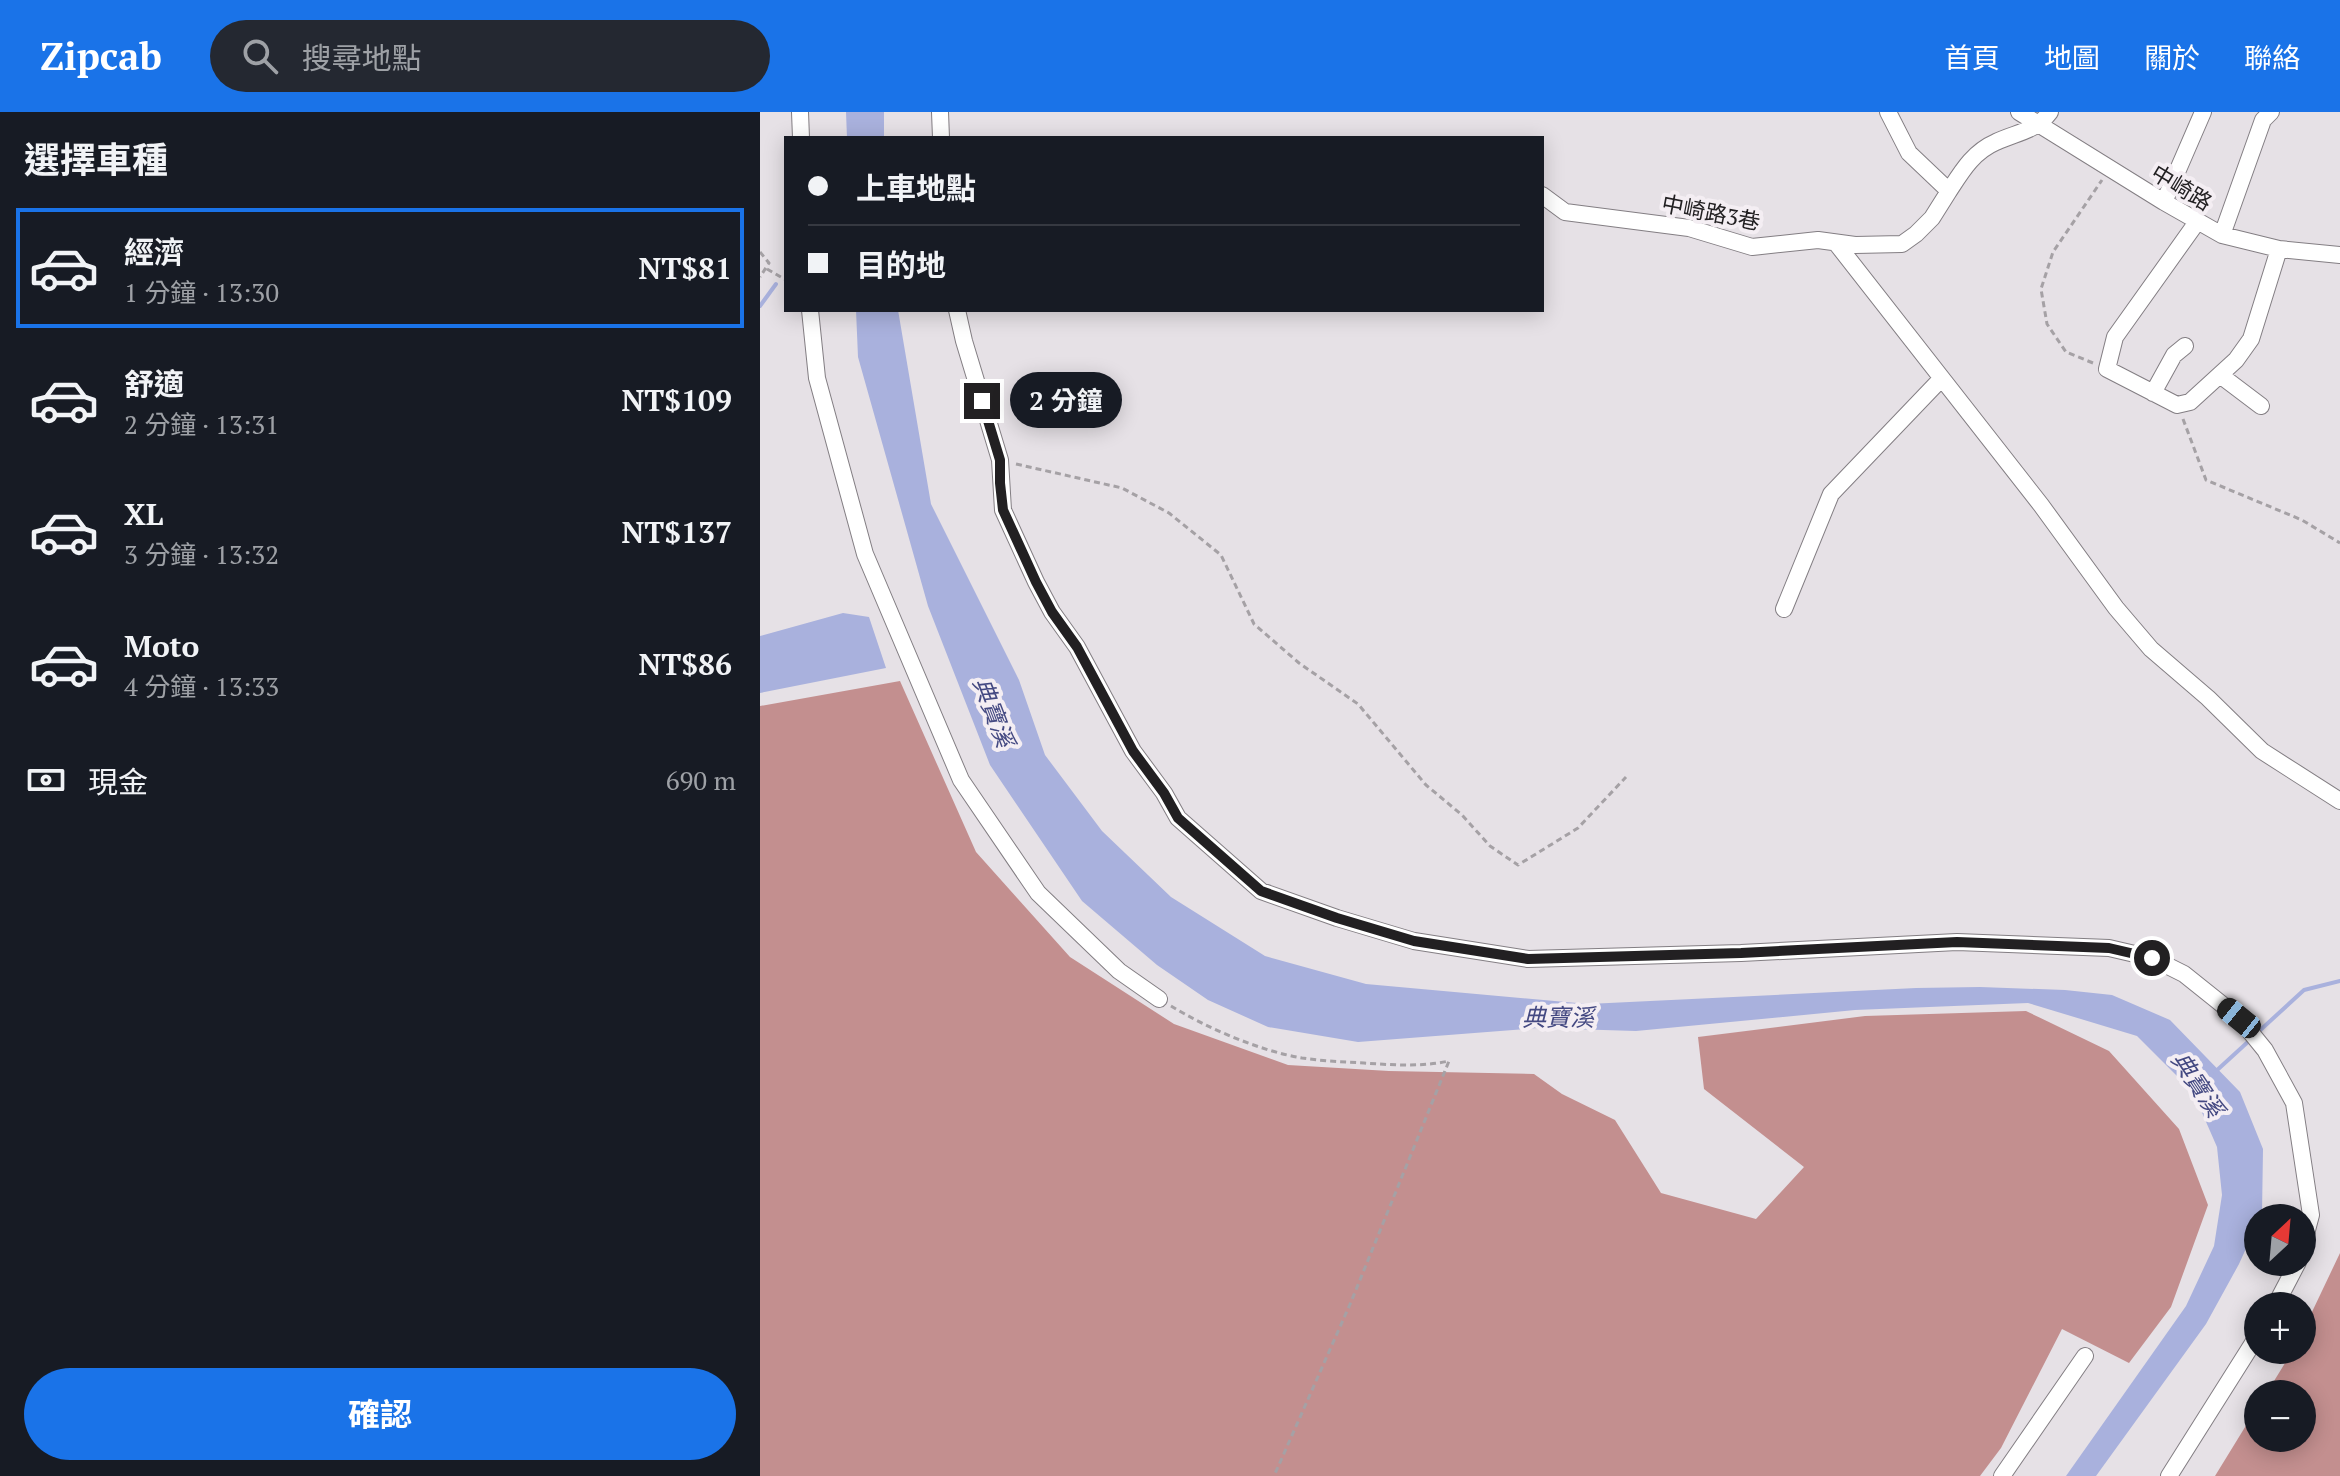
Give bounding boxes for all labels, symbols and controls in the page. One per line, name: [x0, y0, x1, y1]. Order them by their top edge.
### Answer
search box: [210, 20, 770, 92]
text: Zipcab: [40, 31, 162, 81]
icon: search: [238, 34, 282, 78]
text: 搜尋地點: [302, 38, 422, 78]
text: 首頁: [1944, 39, 2000, 76]
text: 地圖: [2044, 39, 2100, 76]
text: 關於: [2144, 39, 2200, 76]
text: 聯絡: [2244, 39, 2300, 76]
text: 選擇車種: [24, 136, 168, 183]
street label: 中崎路: [2146, 158, 2218, 216]
text: 上車地點: [856, 168, 976, 208]
street label: 中崎路3巷: [1659, 188, 1763, 236]
icon: car: [28, 232, 100, 304]
text: 經濟: [124, 232, 184, 272]
text: 目的地: [856, 245, 946, 285]
text: NT$81: [638, 248, 732, 288]
text: 1 分鐘 · 13:30: [124, 275, 279, 309]
icon: car: [28, 364, 100, 436]
text: 舒適: [124, 364, 184, 404]
callout: 2 分鐘: [1010, 373, 1122, 429]
text: NT$109: [621, 380, 732, 420]
route end: [964, 383, 1000, 419]
text: 2 分鐘: [1029, 383, 1103, 417]
text: 2 分鐘 · 13:31: [124, 407, 279, 441]
text: XL: [124, 494, 163, 534]
icon: car: [28, 496, 100, 568]
text: NT$137: [621, 512, 732, 552]
text: 3 分鐘 · 13:32: [124, 537, 279, 571]
text: Moto: [124, 626, 199, 666]
icon: car: [28, 628, 100, 700]
text: NT$86: [638, 644, 732, 684]
text: 4 分鐘 · 13:33: [124, 669, 279, 703]
water label: 典寶溪: [966, 673, 1023, 754]
icon: cash: [24, 758, 68, 802]
text: 現金: [88, 762, 148, 802]
text: 690 m: [666, 763, 736, 797]
route start: [2134, 940, 2170, 976]
car: [2213, 994, 2265, 1042]
water label: 典寶溪: [1522, 1001, 1597, 1033]
water label: 典寶溪: [2165, 1045, 2233, 1125]
north arrow: [2244, 1204, 2316, 1276]
map controls: [2244, 1204, 2316, 1452]
button: +: [2244, 1292, 2316, 1364]
button: 確認: [24, 1368, 736, 1460]
button: −: [2244, 1380, 2316, 1452]

